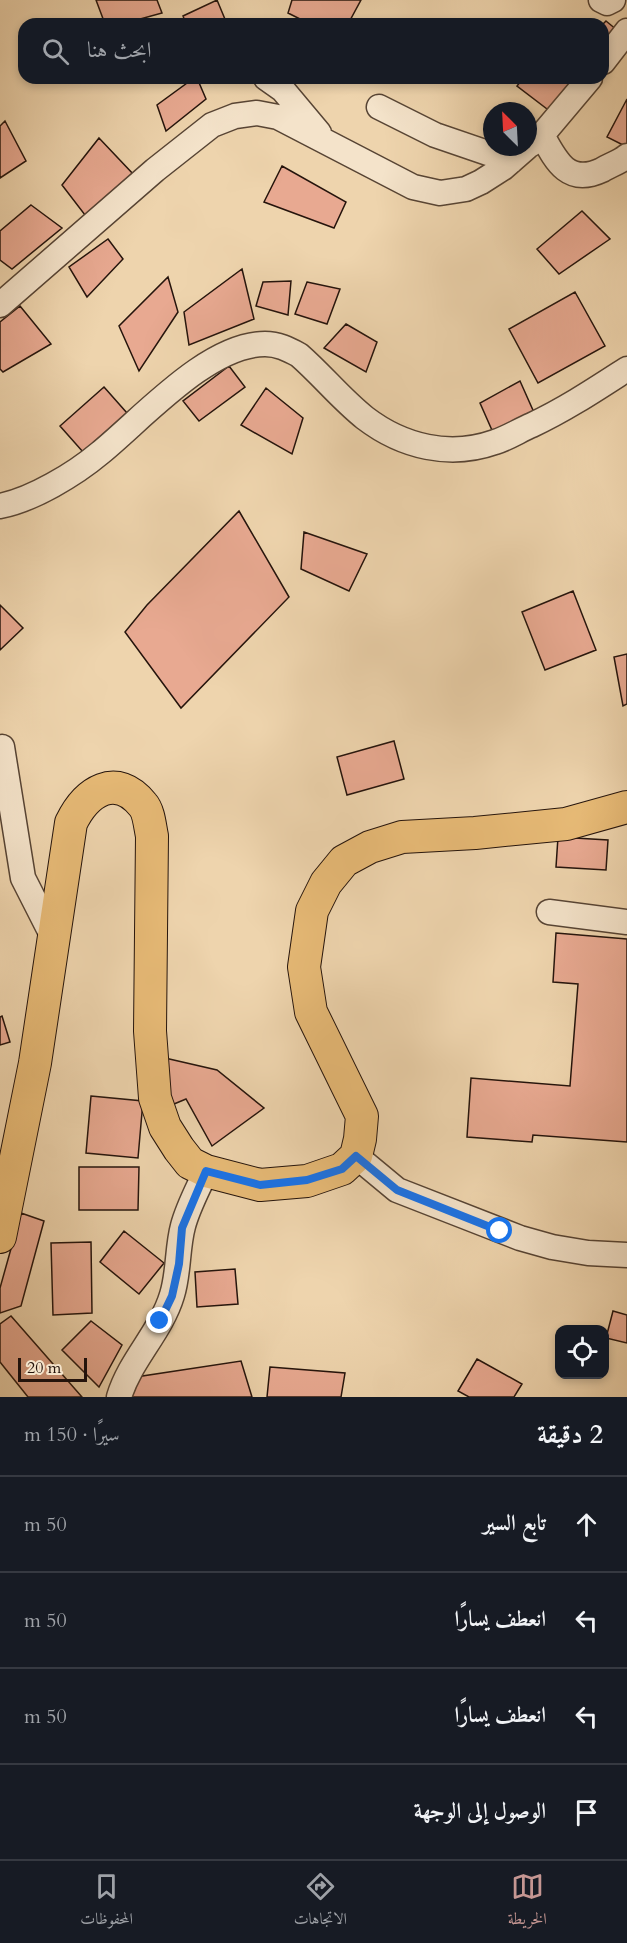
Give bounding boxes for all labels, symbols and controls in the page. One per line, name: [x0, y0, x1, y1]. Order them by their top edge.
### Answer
search box: [18, 18, 609, 84]
icon: search: [39, 35, 72, 68]
text: ابحث هنا: [87, 35, 152, 65]
north arrow: [483, 102, 537, 156]
route start: [486, 1217, 512, 1243]
route end: [146, 1307, 172, 1333]
map controls: [555, 1325, 609, 1379]
button: locate: [555, 1325, 609, 1379]
scale bar: [18, 1355, 87, 1382]
text: 20 m: [27, 1357, 61, 1379]
text: 2 دقيقة: [537, 1417, 603, 1452]
text: سيرًا · 150 m: [24, 1421, 120, 1448]
text: تابع السير: [483, 1508, 546, 1538]
icon: ahead: [570, 1508, 603, 1541]
text: 50 m: [24, 1511, 67, 1538]
text: انعطف يسارًا: [455, 1604, 546, 1634]
icon: left: [570, 1604, 603, 1637]
text: 50 m: [24, 1607, 67, 1634]
text: انعطف يسارًا: [455, 1700, 546, 1730]
icon: left: [570, 1700, 603, 1733]
text: 50 m: [24, 1703, 67, 1730]
text: الوصول إلى الوجهة: [414, 1796, 546, 1826]
icon: arrive: [570, 1796, 603, 1829]
tab: المحفوظات: [80, 1870, 133, 1934]
tab: الاتجاهات: [294, 1870, 347, 1934]
tab: الخريطة: [508, 1870, 547, 1934]

